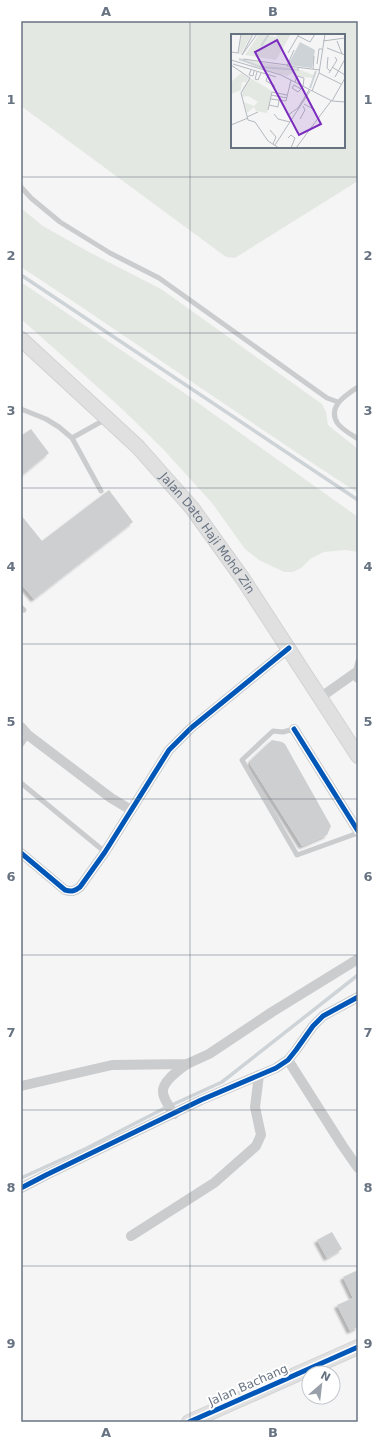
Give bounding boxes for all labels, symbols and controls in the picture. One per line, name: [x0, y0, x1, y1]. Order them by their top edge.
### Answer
text: A: [101, 4, 111, 19]
text: B: [268, 4, 278, 19]
inset map: [231, 34, 345, 148]
text: 1: [6, 92, 16, 107]
text: 1: [363, 92, 373, 107]
text: 2: [6, 248, 16, 263]
text: 2: [363, 248, 373, 263]
text: 3: [6, 403, 16, 418]
text: 3: [363, 403, 373, 418]
street label: Jalan Dato Haji Mohd Zin: [156, 469, 258, 596]
text: 4: [6, 559, 16, 574]
text: 4: [363, 559, 373, 574]
text: 5: [6, 714, 16, 729]
text: 5: [363, 714, 373, 729]
text: 6: [6, 869, 16, 884]
text: 6: [363, 869, 373, 884]
text: 7: [6, 1025, 16, 1040]
text: 7: [363, 1025, 373, 1040]
text: 8: [6, 1180, 16, 1195]
text: 8: [363, 1180, 373, 1195]
text: 9: [6, 1336, 16, 1351]
text: 9: [363, 1336, 373, 1351]
street label: Jalan Bachang: [205, 1361, 290, 1409]
north arrow: [301, 1365, 341, 1405]
text: N: [318, 1369, 333, 1385]
text: A: [101, 1425, 111, 1440]
text: B: [268, 1425, 278, 1440]

